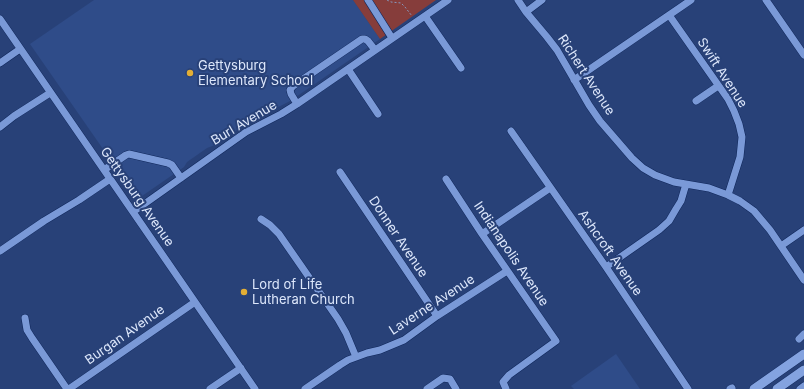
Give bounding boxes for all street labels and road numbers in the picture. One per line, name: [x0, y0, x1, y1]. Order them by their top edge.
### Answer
street label: Richert Avenue: [554, 32, 618, 118]
street label: Swift Avenue: [694, 35, 750, 111]
street label: Burl Avenue: [208, 97, 280, 149]
street label: Gettysburg Avenue: [97, 144, 177, 250]
street label: Donner Avenue: [365, 194, 431, 280]
street label: Indianapolis Avenue: [470, 199, 552, 309]
street label: Ashcroft Avenue: [575, 207, 645, 299]
street label: Laverne Avenue: [386, 272, 478, 338]
street label: Burgan Avenue: [82, 302, 168, 368]

